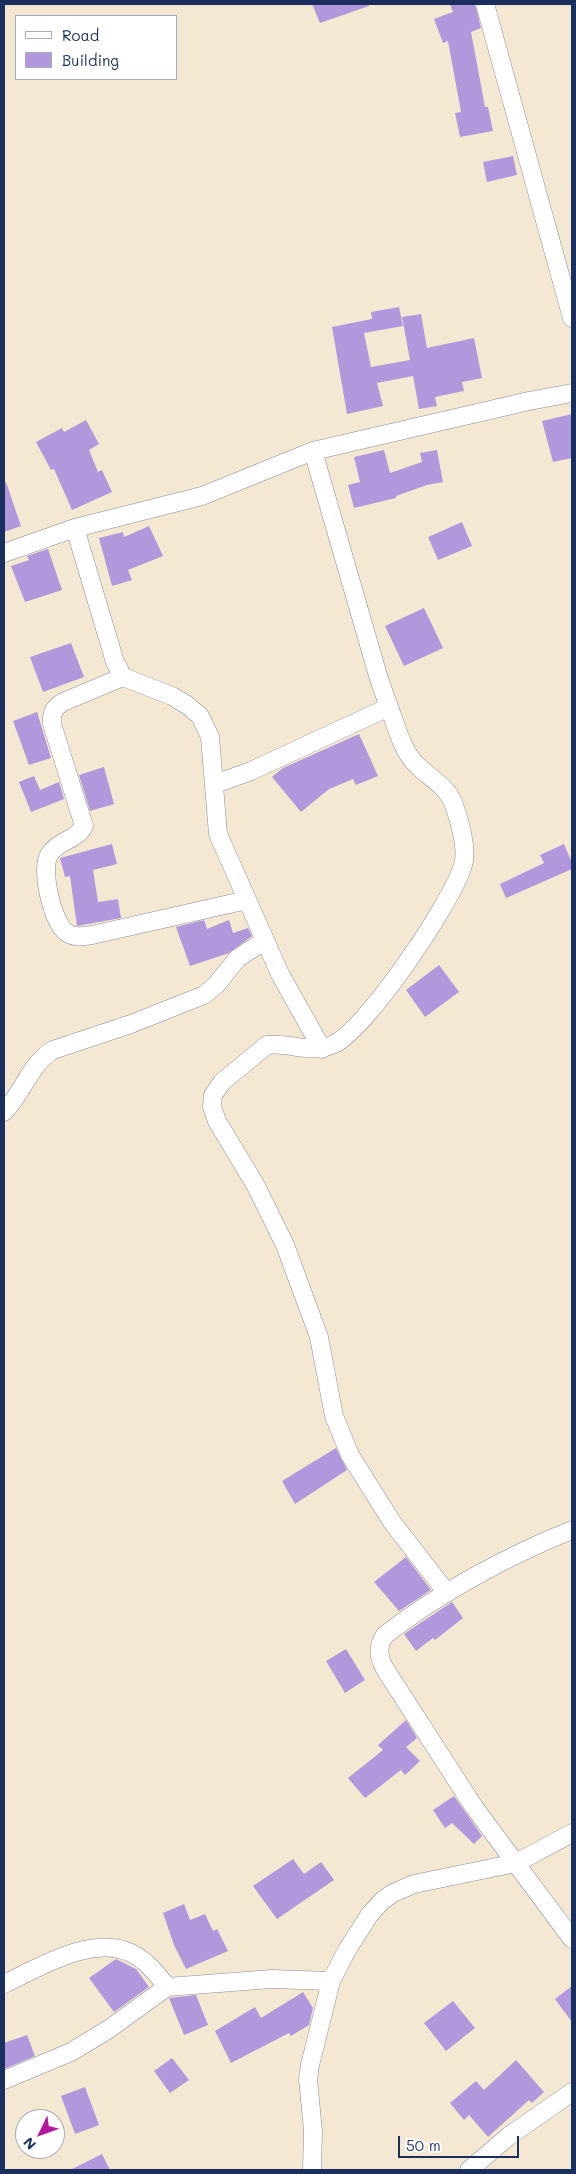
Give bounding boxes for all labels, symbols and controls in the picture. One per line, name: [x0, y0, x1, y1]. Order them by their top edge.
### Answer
legend: [15, 15, 178, 80]
text: Road: [62, 25, 99, 45]
text: Building: [62, 50, 119, 70]
north arrow: [15, 2109, 65, 2159]
scale bar: [401, 2126, 522, 2158]
text: N: [19, 2133, 40, 2154]
text: 50 m: [406, 2135, 441, 2155]

